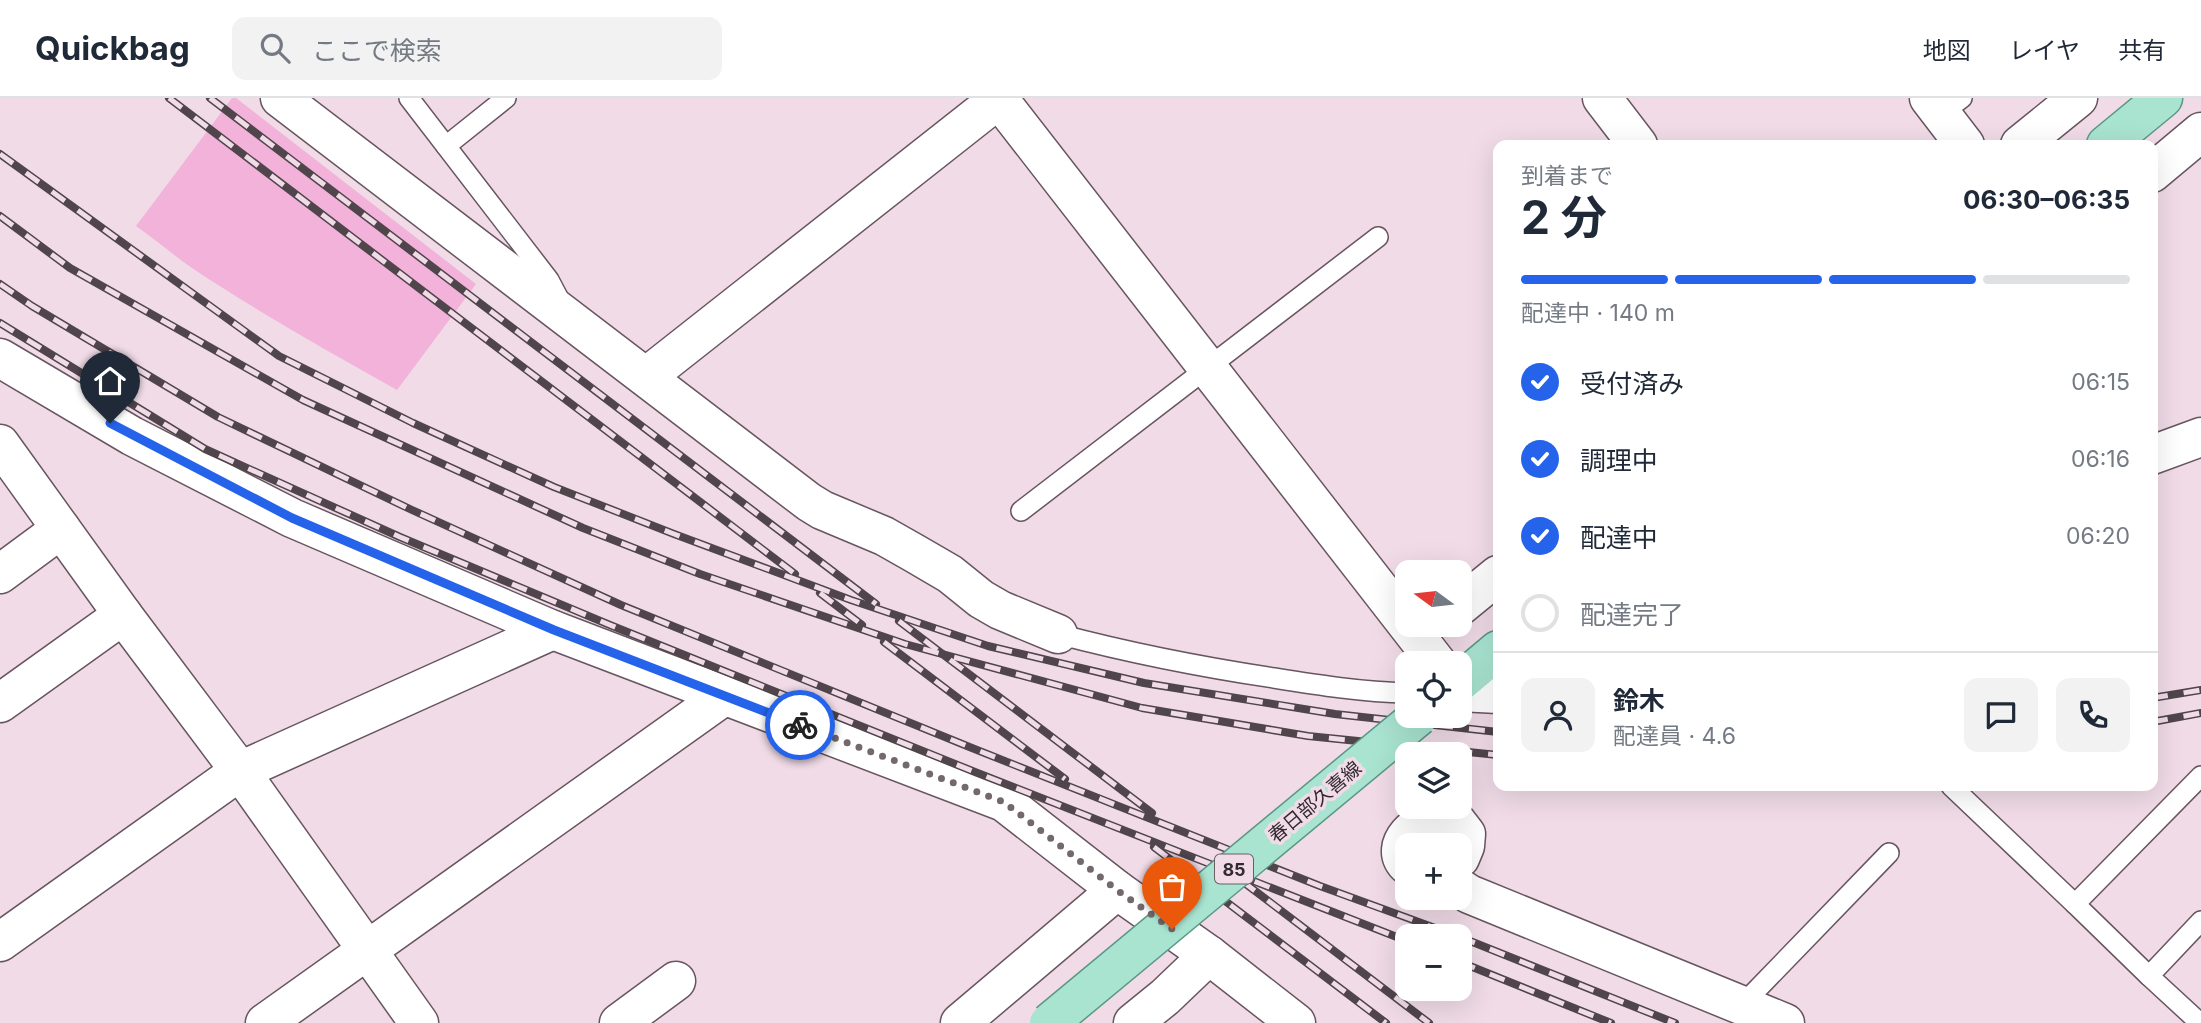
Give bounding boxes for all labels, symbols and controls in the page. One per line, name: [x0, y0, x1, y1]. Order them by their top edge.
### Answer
search box: [232, 17, 722, 80]
text: Quickbag: [35, 28, 190, 68]
icon: search: [256, 29, 294, 67]
text: ここで検索: [312, 35, 442, 66]
text: 地図: [1923, 36, 1971, 65]
text: レイヤ: [2009, 36, 2080, 65]
text: 共有: [2118, 36, 2166, 65]
text: 到着まで: [1521, 162, 1613, 190]
text: 06:30–06:35: [1963, 184, 2130, 215]
text: 2 分: [1521, 189, 1607, 245]
text: 配達中 · 140 m: [1521, 299, 1675, 327]
pin: [80, 351, 140, 423]
icon: home: [91, 362, 129, 400]
icon: check: [1521, 363, 1559, 401]
text: 受付済み: [1580, 368, 1684, 399]
text: 06:15: [2071, 368, 2130, 396]
icon: check: [1521, 440, 1559, 478]
text: 調理中: [1580, 445, 1658, 476]
text: 06:16: [2071, 445, 2130, 473]
icon: check: [1521, 517, 1559, 555]
text: 配達中: [1580, 522, 1658, 553]
text: 06:20: [2066, 522, 2130, 550]
north arrow: [1395, 560, 1472, 637]
map controls: [1395, 560, 1472, 1001]
text: 配達完了: [1580, 599, 1684, 630]
button: locate: [1395, 651, 1472, 728]
button: person: [1521, 678, 1595, 752]
button: chat: [1964, 678, 2038, 752]
button: phone: [2056, 678, 2130, 752]
text: 鈴木: [1613, 685, 1665, 716]
courier: [765, 690, 835, 760]
icon: bike: [781, 706, 819, 744]
text: 配達員 · 4.6: [1613, 722, 1736, 750]
button: layers: [1395, 742, 1472, 819]
street label: 春日部久喜線: [1264, 757, 1366, 847]
button: +: [1395, 833, 1472, 910]
road number: 85: [1215, 854, 1253, 884]
pin: [1142, 857, 1202, 929]
icon: bag: [1153, 868, 1191, 906]
button: −: [1395, 924, 1472, 1001]

